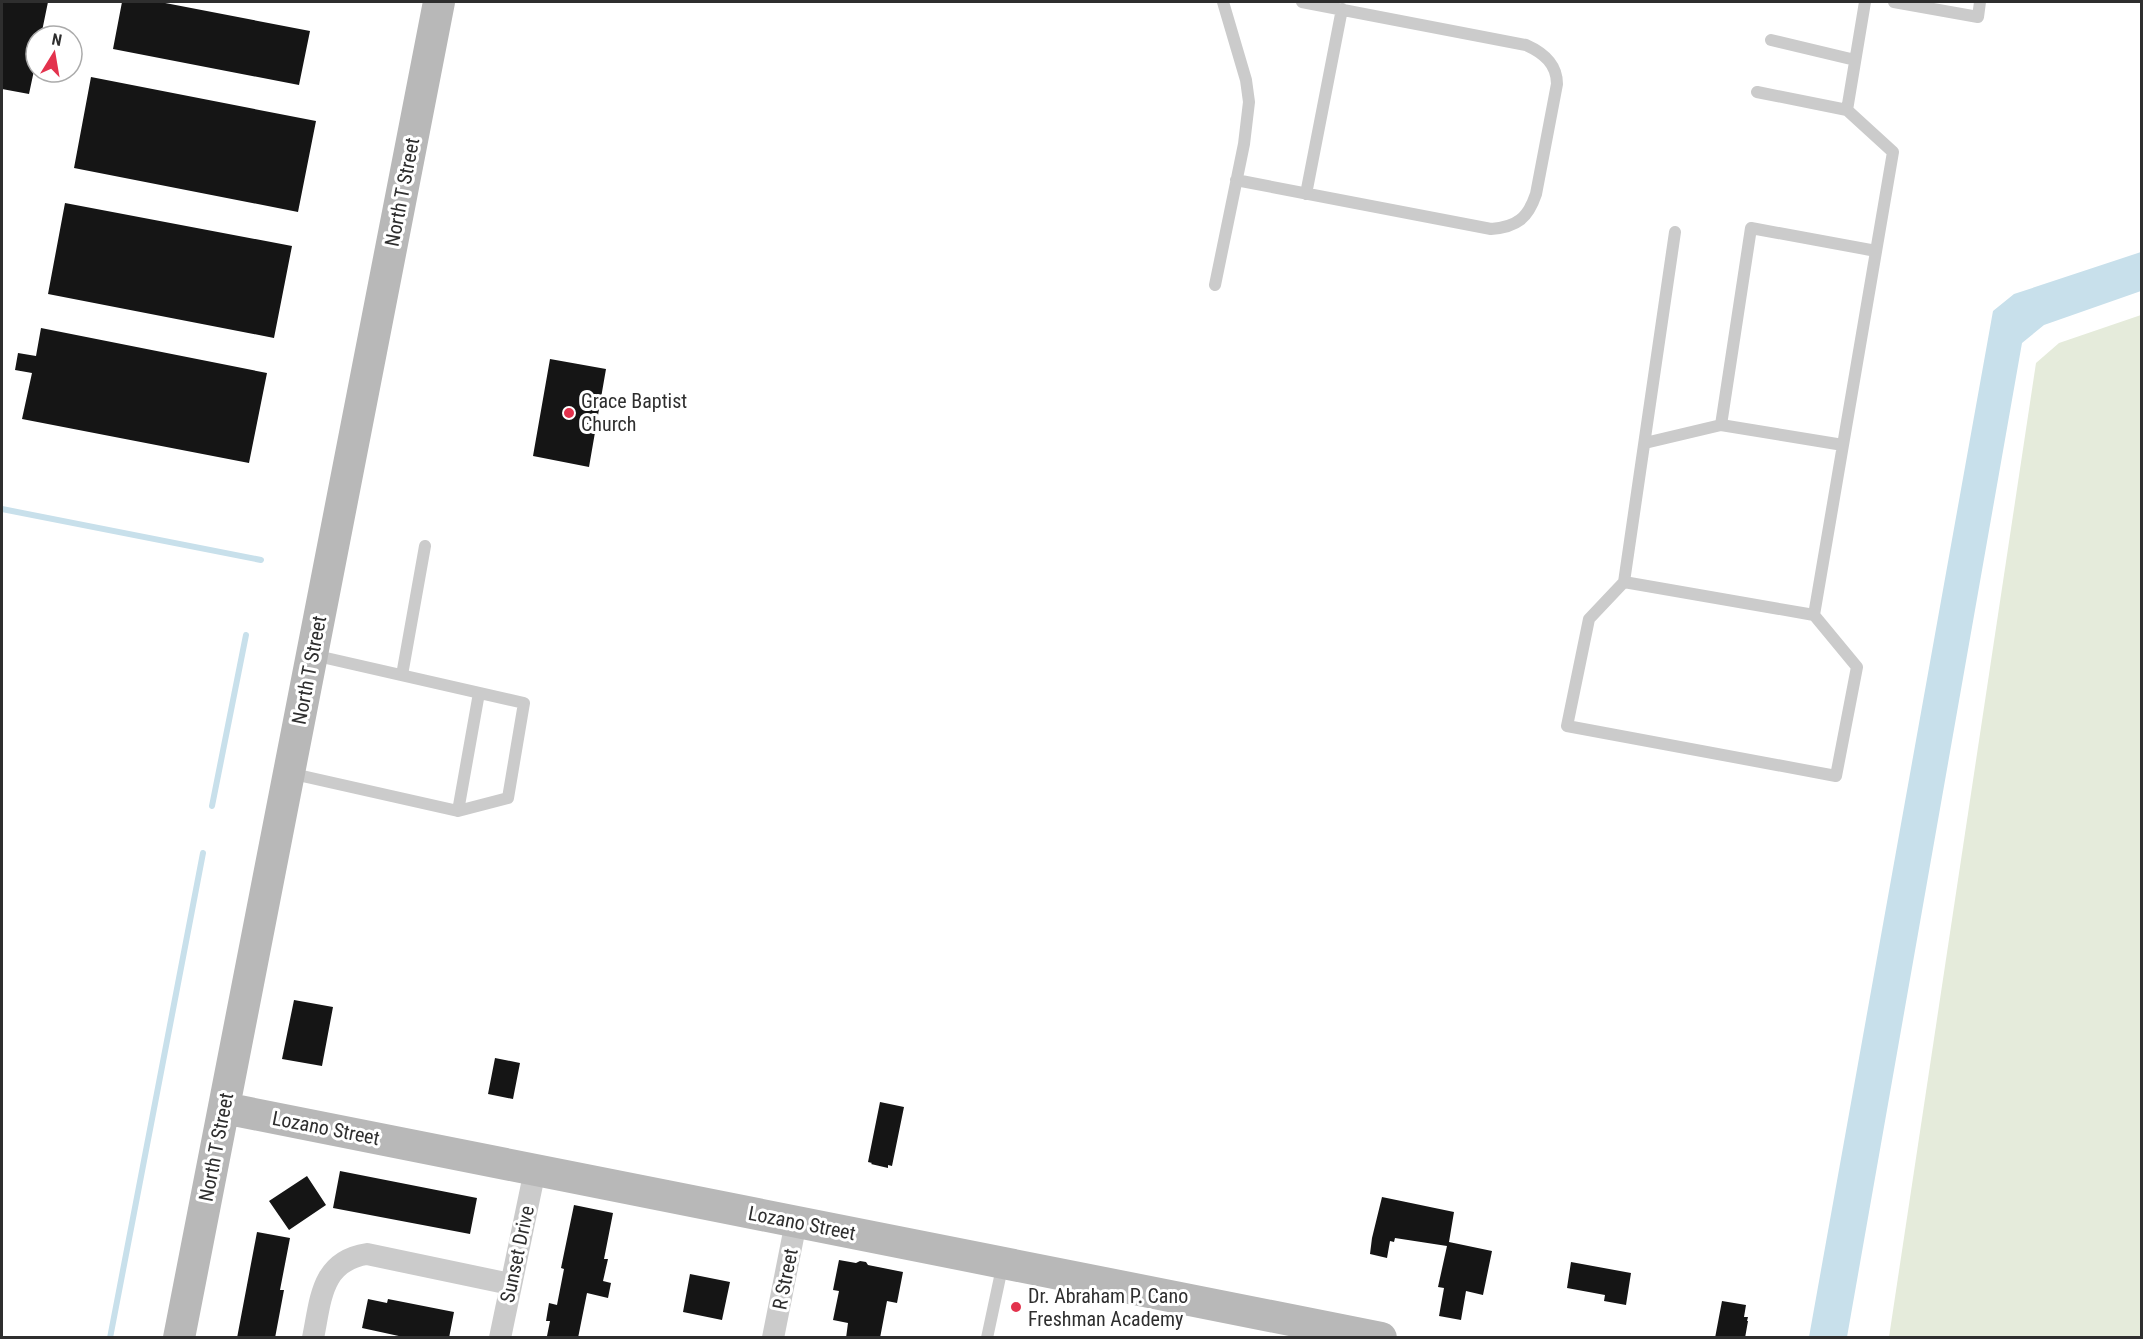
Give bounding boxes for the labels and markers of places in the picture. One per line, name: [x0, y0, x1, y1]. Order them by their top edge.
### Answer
place label: Grace Baptist Church: [581, 389, 687, 436]
marker: Grace Baptist Church: [562, 406, 576, 420]
place label: Dr. Abraham P. Cano Freshman Academy: [1028, 1284, 1188, 1331]
marker: Dr. Abraham P. Cano Freshman Academy: [1009, 1300, 1023, 1314]

